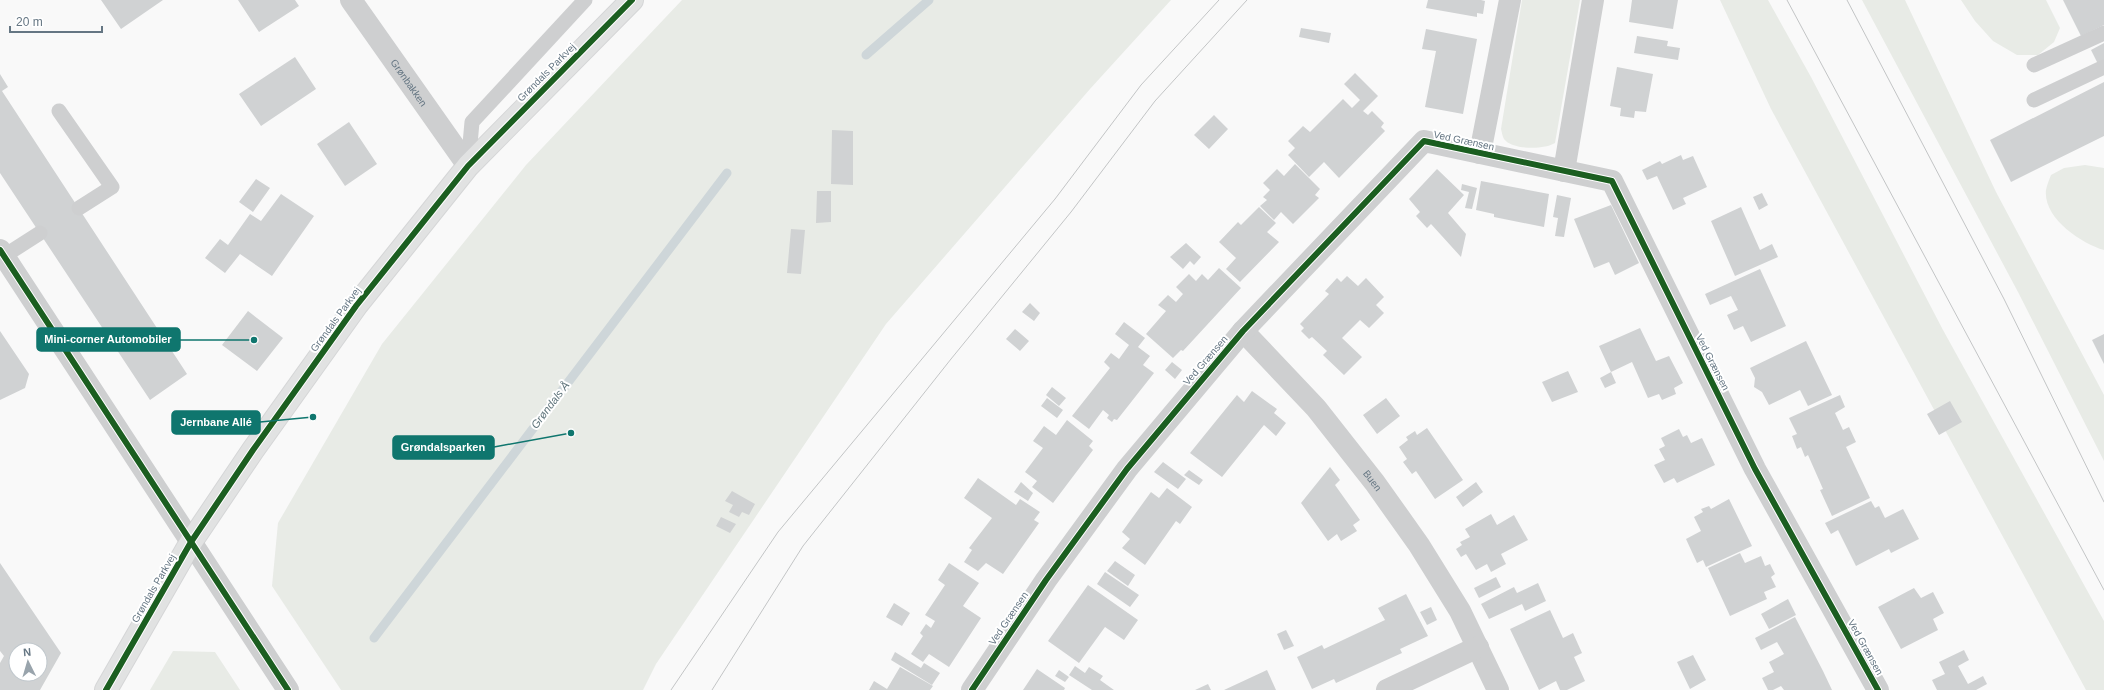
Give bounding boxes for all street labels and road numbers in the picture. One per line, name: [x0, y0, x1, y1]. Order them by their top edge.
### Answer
street label: Grøndals Parkvej: [515, 41, 578, 104]
street label: Grønbakken: [388, 57, 429, 109]
street label: Ved Grænsen: [1433, 129, 1495, 152]
street label: Grøndals Parkvej: [308, 285, 363, 354]
street label: Ved Grænsen: [1694, 332, 1731, 392]
street label: Ved Grænsen: [1181, 333, 1230, 387]
street label: Buen: [1361, 468, 1384, 493]
street label: Grøndals Parkvej: [129, 552, 178, 624]
street label: Ved Grænsen: [987, 590, 1030, 647]
street label: Ved Grænsen: [1846, 618, 1885, 677]

